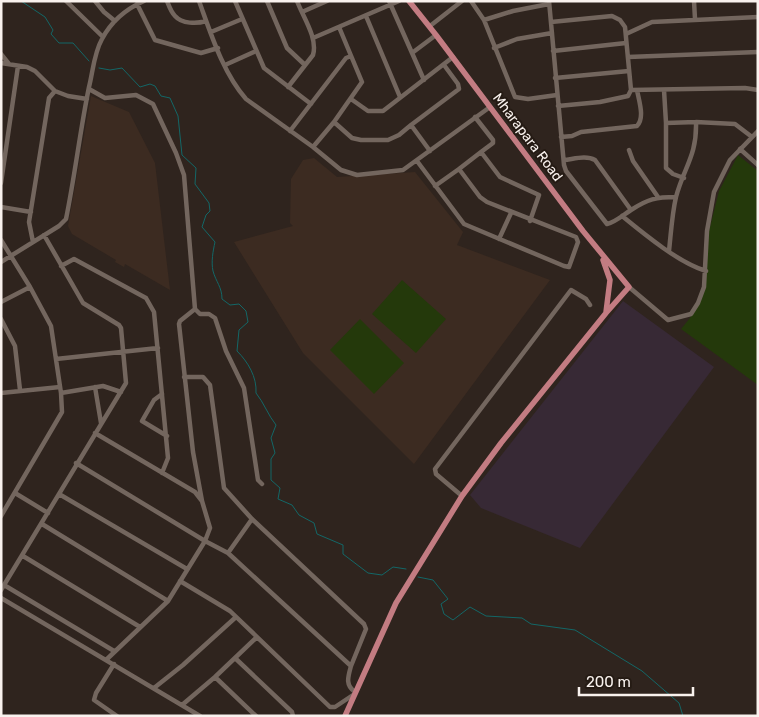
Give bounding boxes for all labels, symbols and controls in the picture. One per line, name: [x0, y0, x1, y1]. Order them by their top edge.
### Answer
street label: Mharapara Road: [489, 90, 566, 185]
scale bar: [579, 664, 693, 696]
text: 200 m: [586, 673, 631, 691]

